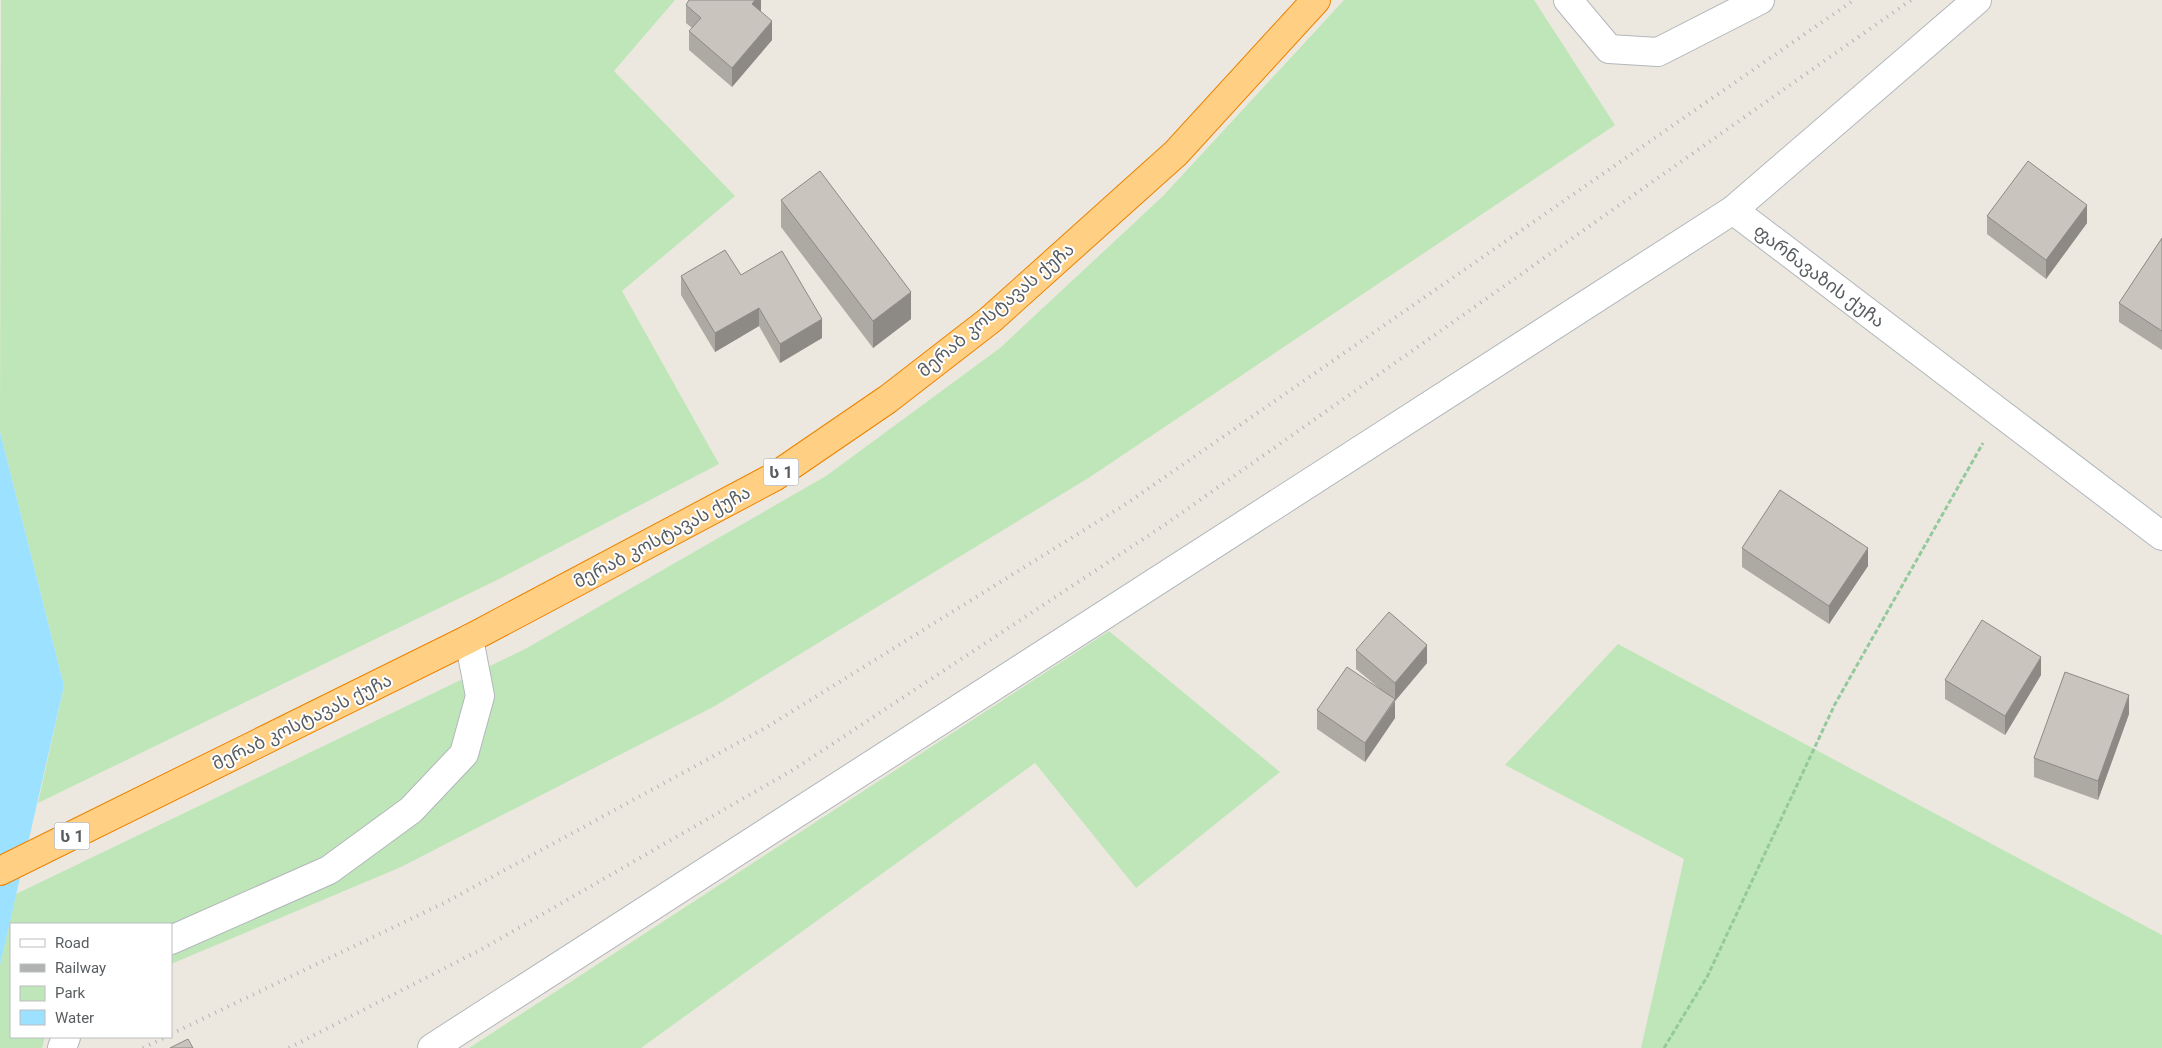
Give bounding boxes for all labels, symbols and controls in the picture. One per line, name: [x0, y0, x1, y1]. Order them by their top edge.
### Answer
street label: ფარნავაზის ქუჩა: [1749, 220, 1889, 332]
street label: მერაბ კოსტავას ქუჩა: [913, 238, 1079, 382]
road number: ს 1: [764, 458, 798, 486]
street label: მერაბ კოსტავას ქუჩა: [570, 481, 754, 593]
street label: მერაბ კოსტავას ქუჩა: [209, 669, 395, 775]
road number: ს 1: [54, 822, 90, 849]
legend: [10, 923, 172, 1038]
text: Road: [55, 934, 89, 952]
text: Railway: [55, 959, 106, 977]
text: Park: [55, 984, 86, 1002]
text: Water: [55, 1009, 94, 1027]

